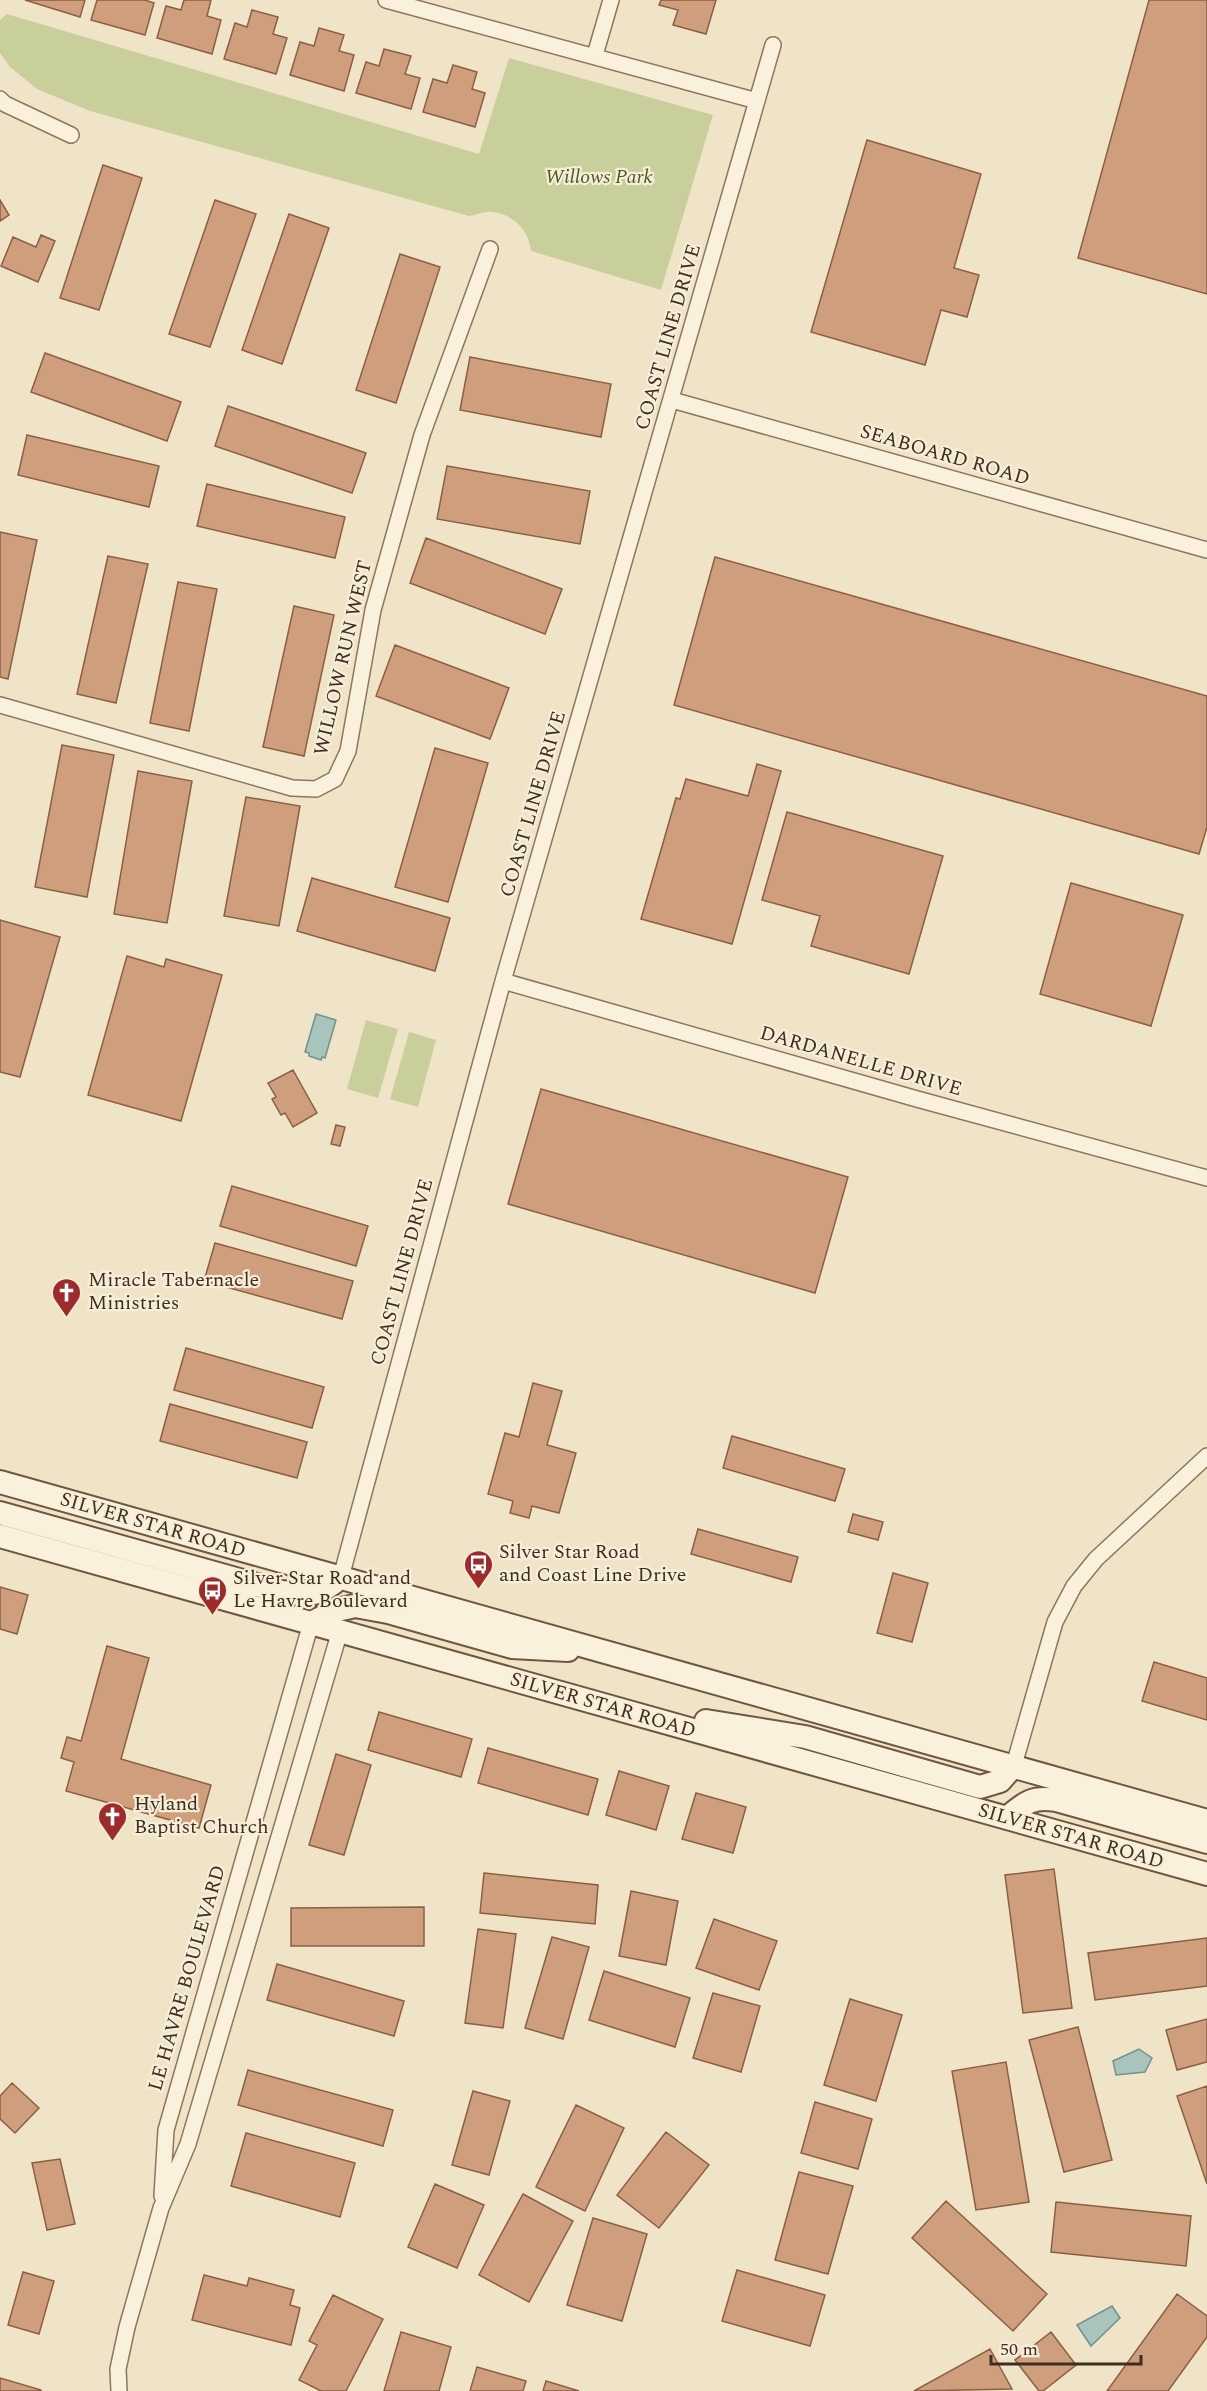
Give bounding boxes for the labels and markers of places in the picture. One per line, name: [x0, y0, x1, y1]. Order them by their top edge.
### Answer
place label: Miracle Tabernacle Ministries: [88, 1265, 259, 1318]
church icon: Miracle Tabernacle Ministries: [51, 1276, 83, 1318]
place label: Silver Star Road and Coast Line Drive: [499, 1537, 687, 1590]
bus stop icon: Silver Star Road and Coast Line Drive: [462, 1548, 494, 1590]
place label: Silver Star Road and Le Havre Boulevard: [233, 1563, 411, 1616]
bus stop icon: Silver Star Road and Le Havre Boulevard: [196, 1574, 228, 1616]
place label: Hyland Baptist Church: [134, 1789, 269, 1842]
church icon: Hyland Baptist Church: [97, 1800, 129, 1842]

